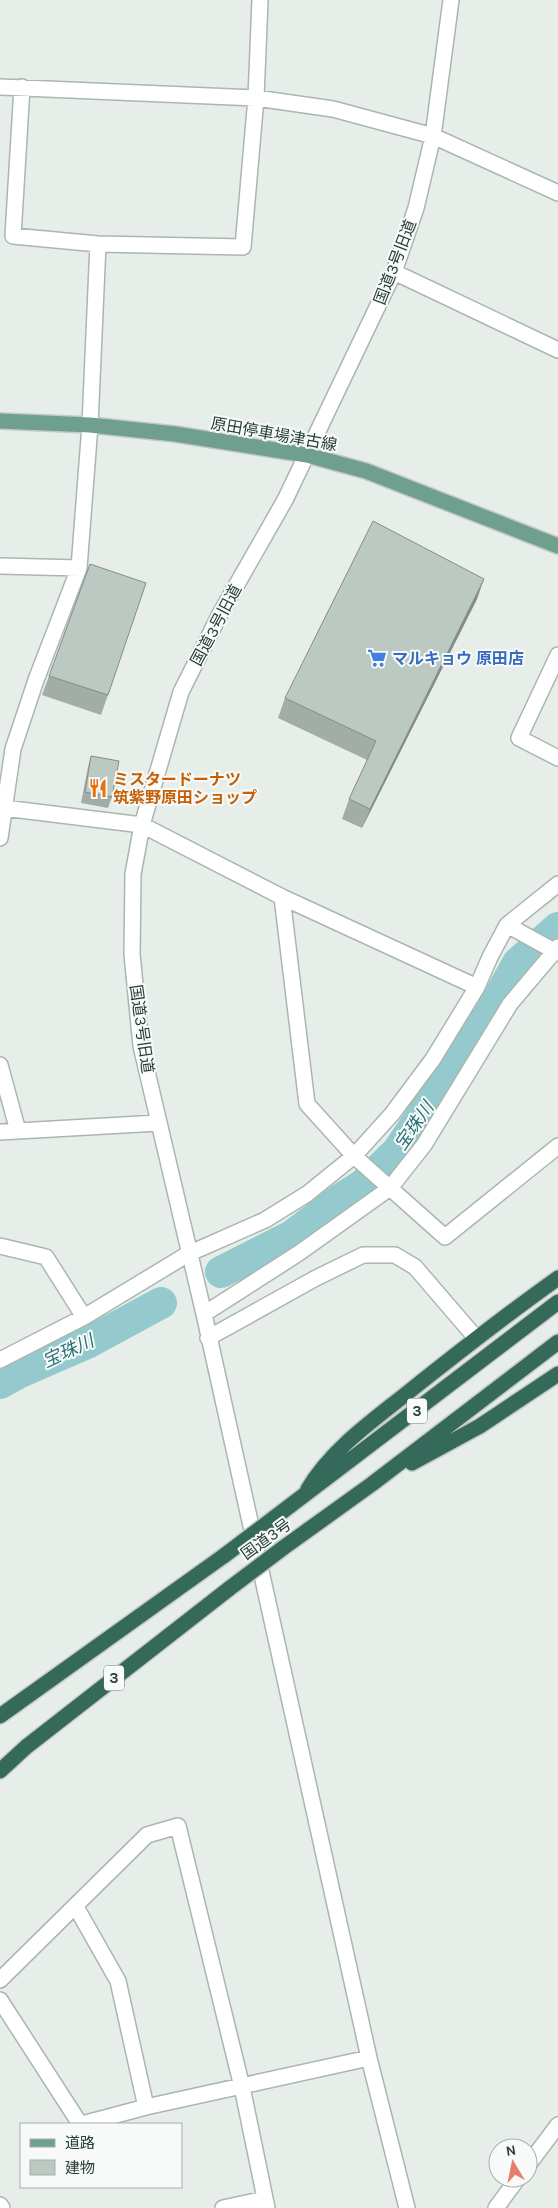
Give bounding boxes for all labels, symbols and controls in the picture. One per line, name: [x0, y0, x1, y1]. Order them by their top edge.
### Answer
street label: 国道3号旧道: [370, 217, 420, 307]
street label: 原田停車場津古線: [209, 414, 339, 454]
street label: 国道3号旧道: [187, 581, 245, 669]
supermarket icon: マルキョウ 原田店: [366, 647, 388, 669]
place label: マルキョウ 原田店: [392, 649, 524, 668]
place label: ミスタードーナツ 筑紫野原田ショップ: [113, 770, 257, 807]
restaurant icon: ミスタードーナツ 筑紫野原田ショップ: [87, 777, 109, 799]
street label: 国道3号旧道: [126, 983, 158, 1075]
water label: 宝珠川: [390, 1096, 440, 1154]
water label: 宝珠川: [39, 1329, 99, 1372]
road number: 3: [407, 1398, 427, 1424]
street label: 国道3号: [237, 1514, 295, 1564]
road number: 3: [104, 1666, 124, 1690]
legend: [20, 2123, 182, 2188]
text: 道路: [65, 2134, 95, 2152]
north arrow: [488, 2138, 538, 2188]
text: N: [504, 2141, 517, 2160]
text: 建物: [65, 2159, 95, 2177]

